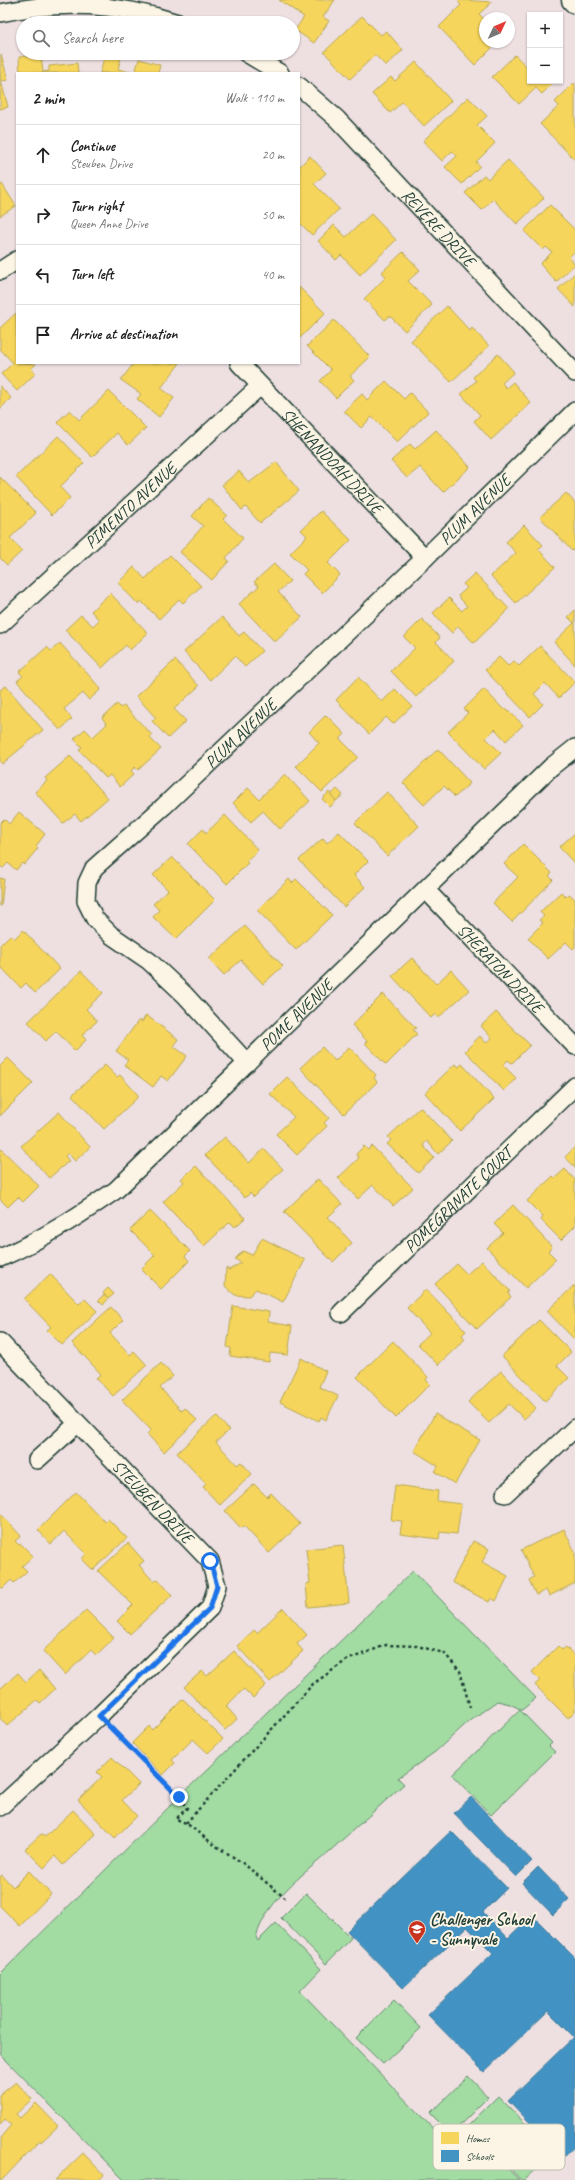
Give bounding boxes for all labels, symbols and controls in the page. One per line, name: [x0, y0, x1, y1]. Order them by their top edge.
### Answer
north arrow: [479, 12, 515, 48]
map controls: [527, 12, 563, 84]
button: +: [527, 12, 563, 48]
search box: [16, 16, 300, 60]
icon: search: [30, 27, 52, 49]
text: Search here: [62, 29, 123, 48]
button: −: [527, 48, 563, 84]
text: 2 min: [32, 88, 65, 109]
text: Walk · 110 m: [225, 90, 284, 106]
text: Continue: [70, 137, 115, 156]
icon: ahead: [32, 144, 54, 166]
text: 20 m: [262, 147, 284, 163]
text: Steuben Drive: [70, 156, 132, 172]
street label: REVERE DRIVE: [397, 185, 481, 273]
text: Turn right: [70, 197, 123, 216]
icon: right: [32, 204, 54, 226]
text: 50 m: [262, 207, 284, 223]
text: Queen Anne Drive: [70, 216, 148, 232]
icon: left: [32, 264, 54, 286]
text: Turn left: [70, 265, 113, 284]
text: 40 m: [262, 267, 284, 283]
icon: arrive: [32, 324, 54, 346]
text: Arrive at destination: [70, 325, 177, 344]
street label: SHENANDOAH DRIVE: [277, 404, 389, 520]
street label: PIMENTO AVENUE: [80, 457, 182, 553]
street label: PLUM AVENUE: [435, 468, 517, 549]
street label: PLUM AVENUE: [200, 693, 283, 773]
street label: SHERATON DRIVE: [453, 919, 550, 1019]
street label: POME AVENUE: [256, 973, 339, 1055]
street label: POMEGRANATE COURT: [400, 1140, 520, 1257]
street label: STEUBEN DRIVE: [108, 1456, 199, 1550]
route start: [201, 1552, 219, 1570]
route end: [170, 1788, 188, 1806]
place label: Challenger School - Sunnyvale: [430, 1909, 536, 1950]
school or university icon: Challenger School - Sunnyvale: [407, 1919, 427, 1944]
legend: [433, 2124, 565, 2170]
text: Homes: [466, 2131, 491, 2145]
text: Schools: [466, 2149, 495, 2163]

